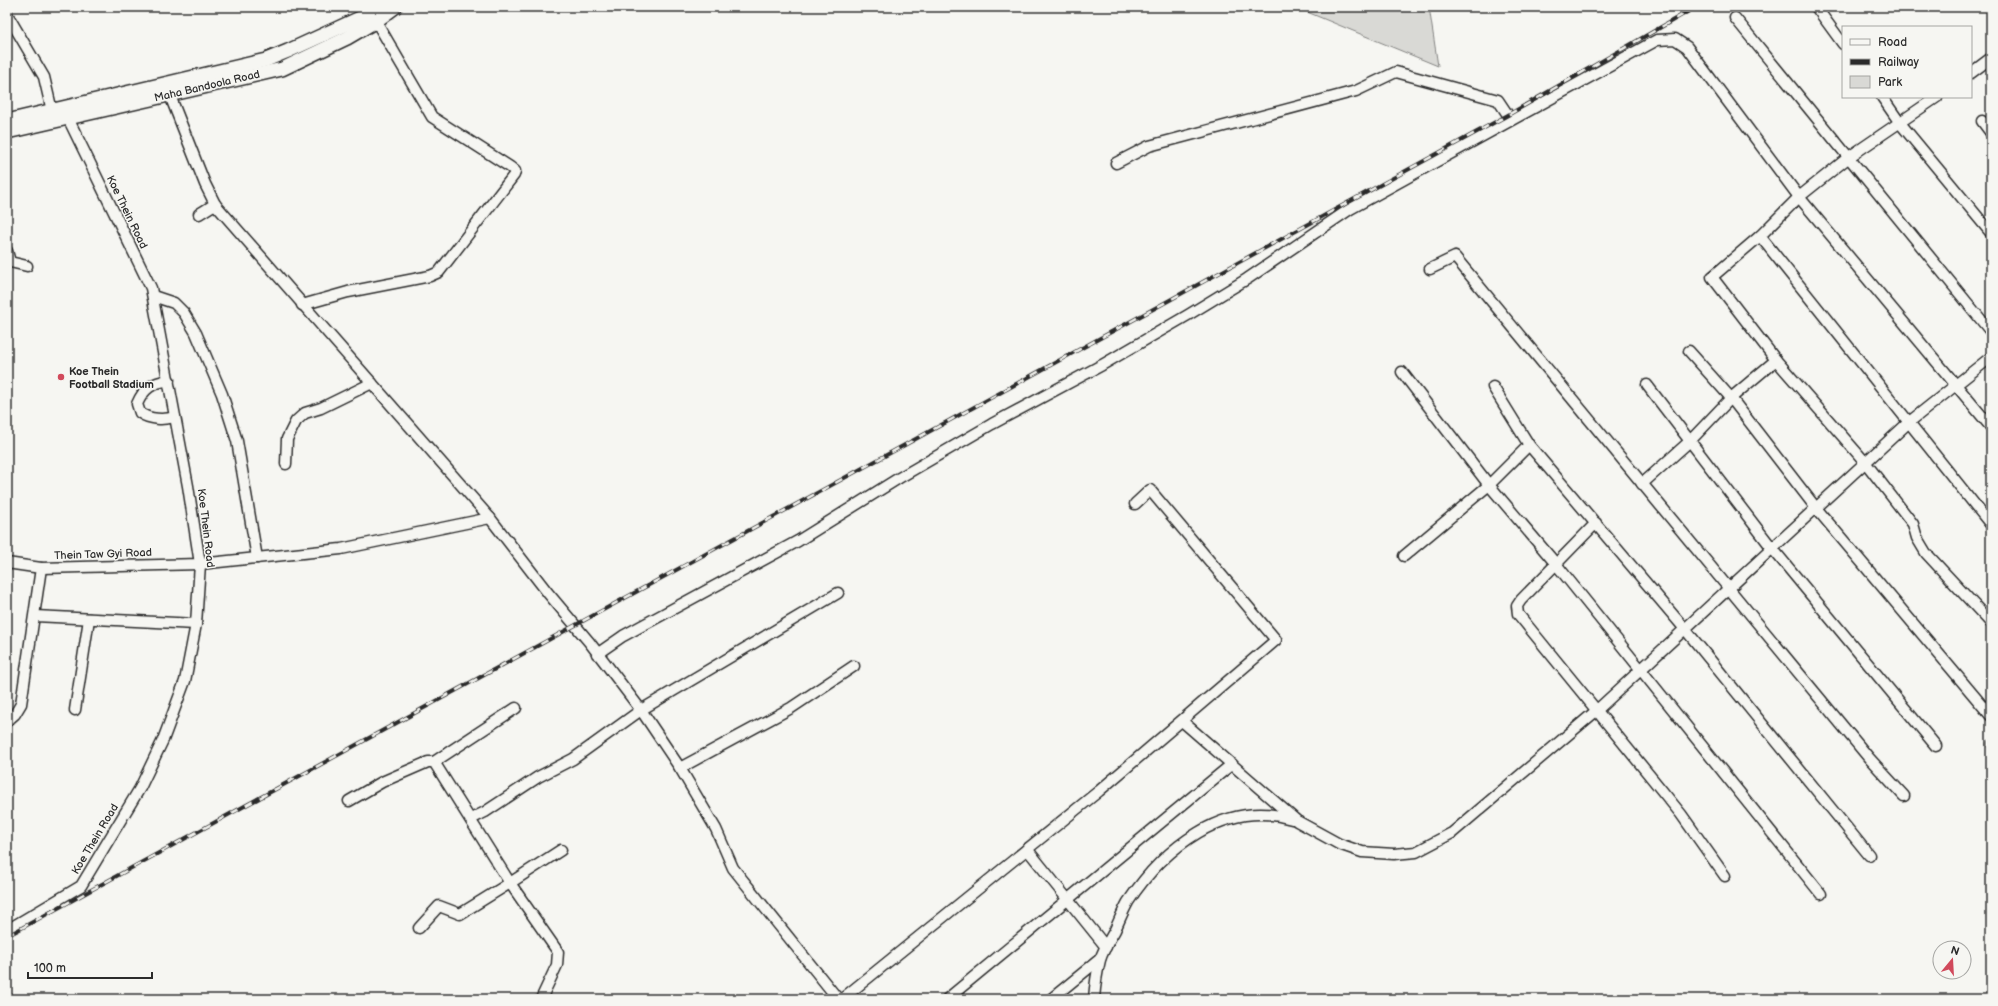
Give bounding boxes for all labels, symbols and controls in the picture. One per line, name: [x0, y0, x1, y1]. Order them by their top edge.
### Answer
legend: [1842, 26, 1972, 98]
text: Road: [1878, 35, 1907, 50]
text: Railway: [1878, 55, 1920, 70]
street label: Maha Bandoola Road: [153, 68, 261, 104]
text: Park: [1878, 75, 1902, 90]
street label: Koe Thein Road: [104, 173, 150, 251]
place label: Koe Thein Football Stadium: [69, 365, 154, 391]
marker: Koe Thein Football Stadium: [56, 372, 66, 382]
street label: Koe Thein Road: [195, 488, 217, 568]
street label: Thein Taw Gyi Road: [54, 546, 152, 562]
street label: Koe Thein Road: [69, 802, 121, 876]
north arrow: [1932, 940, 1972, 980]
text: N: [1949, 944, 1961, 958]
scale bar: [28, 954, 152, 980]
text: 100 m: [34, 961, 66, 976]

